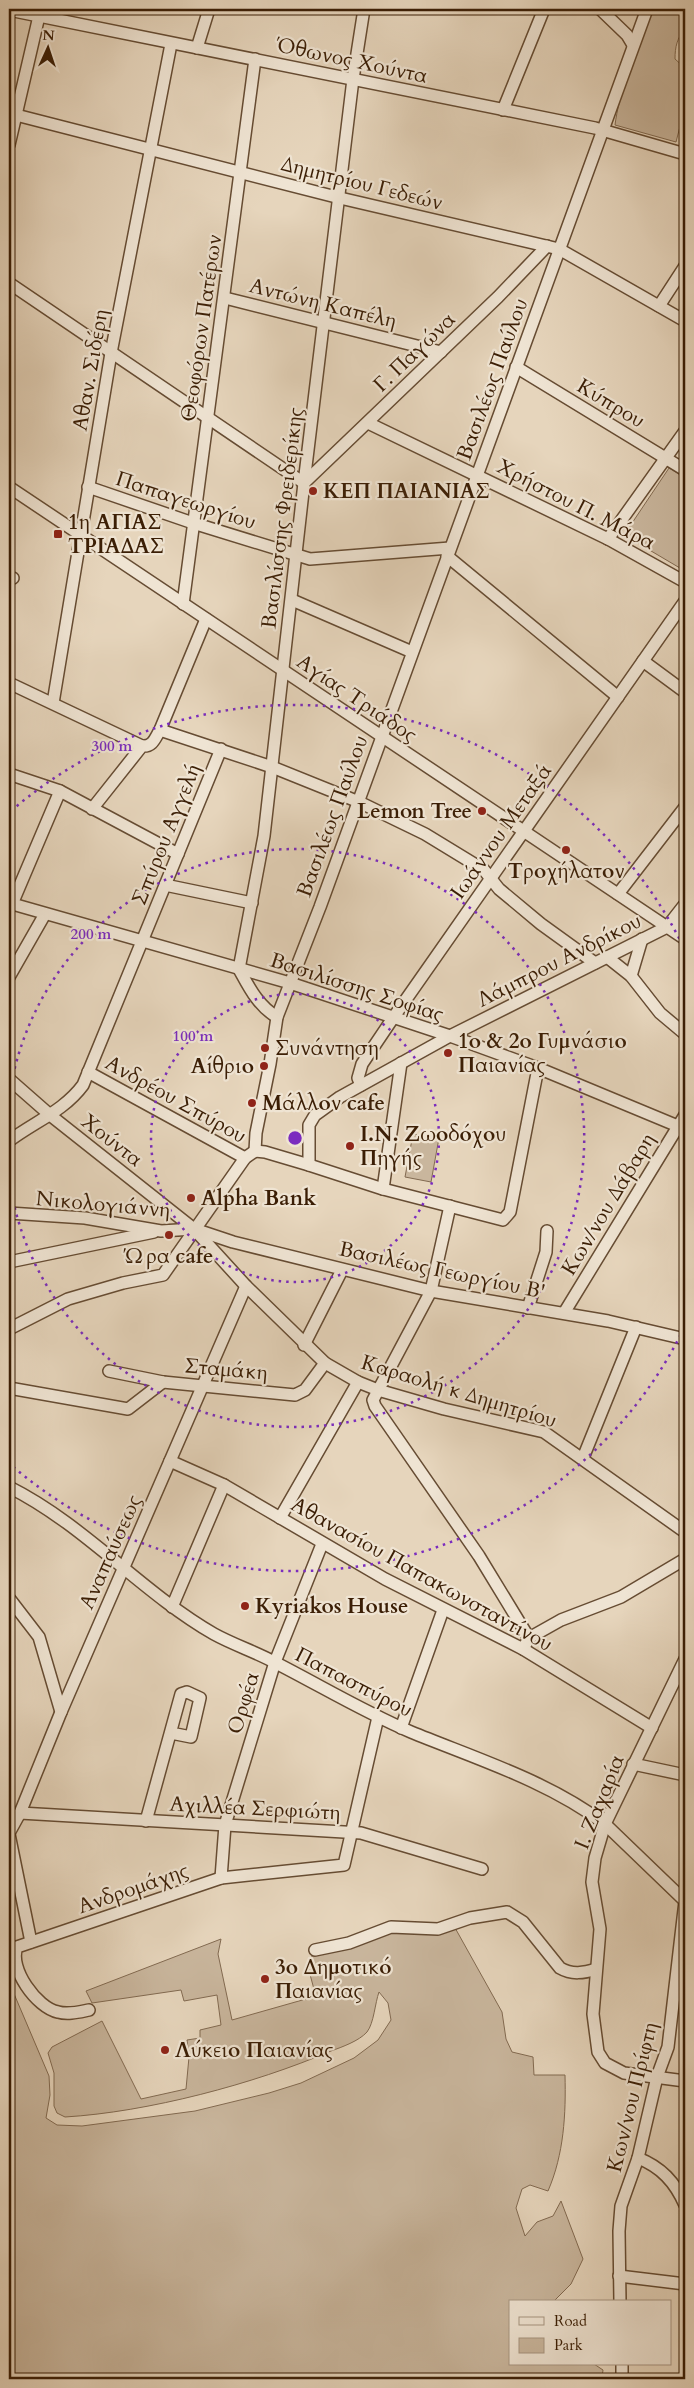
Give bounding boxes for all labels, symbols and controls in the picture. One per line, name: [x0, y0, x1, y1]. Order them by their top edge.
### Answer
north arrow: [22, 22, 72, 72]
text: N: [42, 26, 55, 45]
street label: Όθωνος Χούντα: [273, 30, 430, 91]
street label: Δημητρίου Γεδεών: [278, 149, 446, 218]
street label: Θεοφόρων Πατέρων: [174, 232, 229, 424]
street label: Αντώνη Καπέλη: [246, 271, 399, 336]
street label: Βασιλέως Παύλου: [450, 294, 535, 464]
street label: Γ. Παγώνα: [367, 306, 462, 399]
street label: Αθαν. Σιδέρη: [66, 307, 115, 433]
street label: Κύπρου: [571, 372, 650, 435]
street label: Βασιλίσσης Φρειδερίκης: [255, 406, 310, 630]
street label: Χρήστου Π. Μάρα: [492, 452, 660, 557]
street label: Παπαγεωργίου: [112, 464, 260, 537]
place label: ΚΕΠ ΠΑΙΑΝΙΑΣ: [323, 477, 490, 506]
marker: ΚΕΠ ΠΑΙΑΝΙΑΣ: [307, 485, 319, 497]
place label: 1η ΑΓΙΑΣ ΤΡΙΑΔΑΣ: [68, 508, 164, 561]
marker: 1η ΑΓΙΑΣ ΤΡΙΑΔΑΣ: [52, 528, 64, 540]
street label: Αγίας Τριάδος: [291, 647, 423, 749]
street label: Βασιλέως Παύλου: [290, 731, 375, 901]
text: 300 m: [92, 736, 133, 756]
street label: Ιωάννου Μεταξά: [444, 757, 559, 905]
street label: Σπύρου Αγγελή: [125, 759, 208, 909]
place label: Lemon Tree: [357, 797, 472, 826]
marker: Lemon Tree: [476, 805, 488, 817]
marker: Τροχήλατον: [560, 844, 572, 856]
place label: Τροχήλατον: [507, 857, 625, 886]
street label: Λάμπρου Ανδρίκου: [472, 906, 646, 1014]
text: 200 m: [71, 924, 112, 944]
street label: Βασιλίσσης Σοφίας: [266, 946, 447, 1029]
text: 100 m: [173, 1026, 214, 1046]
place label: 1ο & 2ο Γυμνάσιο Παιανίας: [458, 1027, 627, 1080]
place label: Συνάντηση: [275, 1034, 379, 1063]
marker: Συνάντηση: [259, 1042, 271, 1054]
marker: 1ο & 2ο Γυμνάσιο Παιανίας: [442, 1047, 454, 1059]
street label: Ανδρέου Σπύρου: [100, 1049, 252, 1150]
place label: Αίθριο: [191, 1052, 254, 1081]
marker: Αίθριο: [258, 1060, 270, 1072]
place label: Μάλλον cafe: [262, 1089, 385, 1118]
marker: Μάλλον cafe: [246, 1097, 258, 1109]
street label: Χούντα: [75, 1107, 149, 1174]
place label: Ι.Ν. Ζωοδόχου Πηγής: [360, 1120, 506, 1173]
street label: Κων/νου Δάβαρη: [554, 1128, 662, 1281]
centre of rings: [286, 1129, 304, 1147]
marker: Ι.Ν. Ζωοδόχου Πηγής: [344, 1140, 356, 1152]
street label: Νικολογιάννη: [35, 1184, 171, 1225]
place label: Alpha Bank: [201, 1184, 316, 1213]
marker: Alpha Bank: [185, 1192, 197, 1204]
marker: Ώρα cafe: [163, 1229, 175, 1241]
street label: Βασιλέως Γεωργίου Β': [336, 1235, 547, 1306]
place label: Ώρα cafe: [124, 1242, 213, 1271]
street label: Καραολή κ Δημητρίου: [358, 1348, 560, 1435]
street label: Σταμάκη: [183, 1351, 269, 1388]
street label: Αναπαύσεως: [72, 1490, 149, 1614]
street label: Αθανασίου Παπακωνσταντίνου: [286, 1490, 558, 1659]
place label: Kyriakos House: [255, 1592, 408, 1621]
marker: Kyriakos House: [239, 1600, 251, 1612]
street label: Παπασπύρου: [290, 1640, 417, 1724]
street label: Ορφέα: [220, 1668, 267, 1738]
street label: Ι. Ζαχαρία: [567, 1750, 632, 1854]
street label: Αχιλλέα Σερφιώτη: [169, 1790, 341, 1827]
street label: Ανδρομάχης: [74, 1856, 192, 1921]
place label: 3ο Δημοτικό Παιανίας: [275, 1953, 391, 2006]
marker: 3ο Δημοτικό Παιανίας: [259, 1973, 271, 1985]
street label: Κων/νου Πρίφτη: [600, 2019, 665, 2175]
place label: Λύκειο Παιανίας: [175, 2036, 333, 2065]
marker: Λύκειο Παιανίας: [159, 2044, 171, 2056]
legend: [509, 2300, 672, 2366]
text: Road: [554, 2311, 587, 2331]
text: Park: [554, 2335, 583, 2355]

